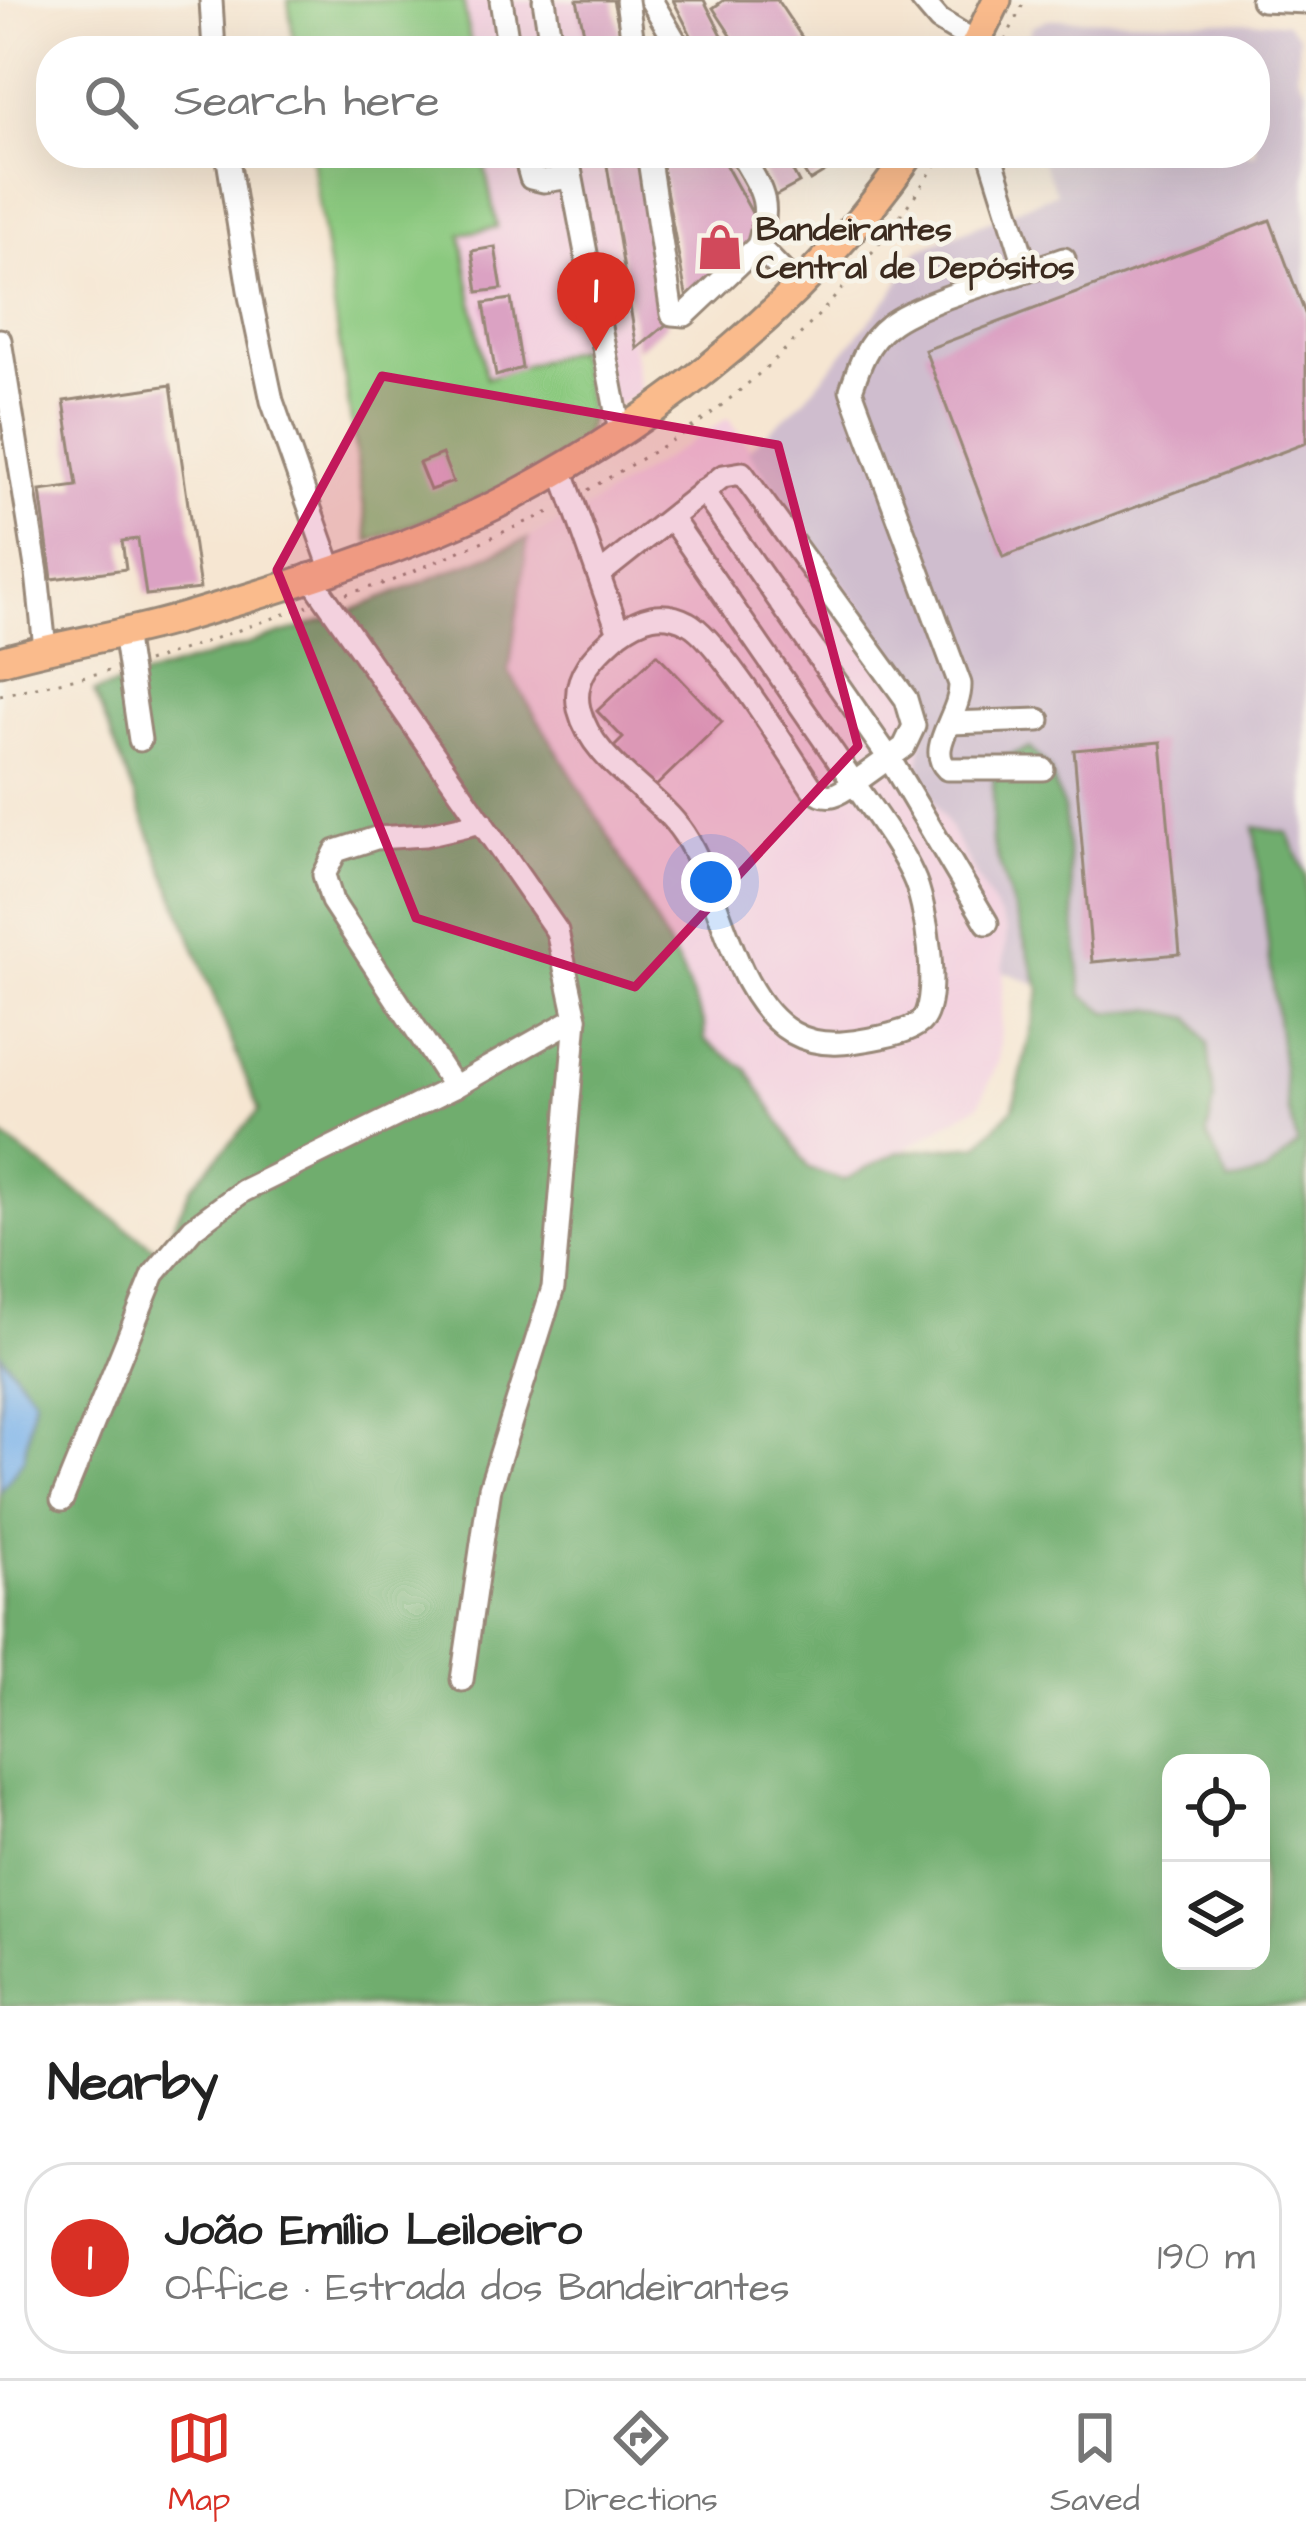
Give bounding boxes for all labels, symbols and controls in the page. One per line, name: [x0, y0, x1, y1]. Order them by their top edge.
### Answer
search box: [36, 36, 1270, 168]
icon: search: [78, 69, 144, 135]
text: Search here: [174, 71, 440, 133]
place label: Bandeirantes Central de Depósitos: [756, 207, 1075, 291]
shop icon: Bandeirantes Central de Depósitos: [695, 222, 745, 272]
pin: 1: [557, 252, 635, 351]
your location: [681, 852, 741, 912]
map controls: [1162, 1754, 1270, 1970]
button: locate: [1162, 1754, 1270, 1862]
button: layers: [1162, 1862, 1270, 1970]
text: Nearby: [48, 2049, 218, 2120]
text: João Emílio Leiloeiro: [165, 2200, 582, 2262]
text: 1: [88, 2231, 93, 2285]
text: 190 m: [1157, 2231, 1255, 2285]
text: Office · Estrada dos Bandeirantes: [165, 2262, 790, 2316]
tab: Map: [166, 2405, 232, 2523]
tab: Directions: [564, 2405, 718, 2523]
tab: Saved: [1050, 2405, 1140, 2523]

